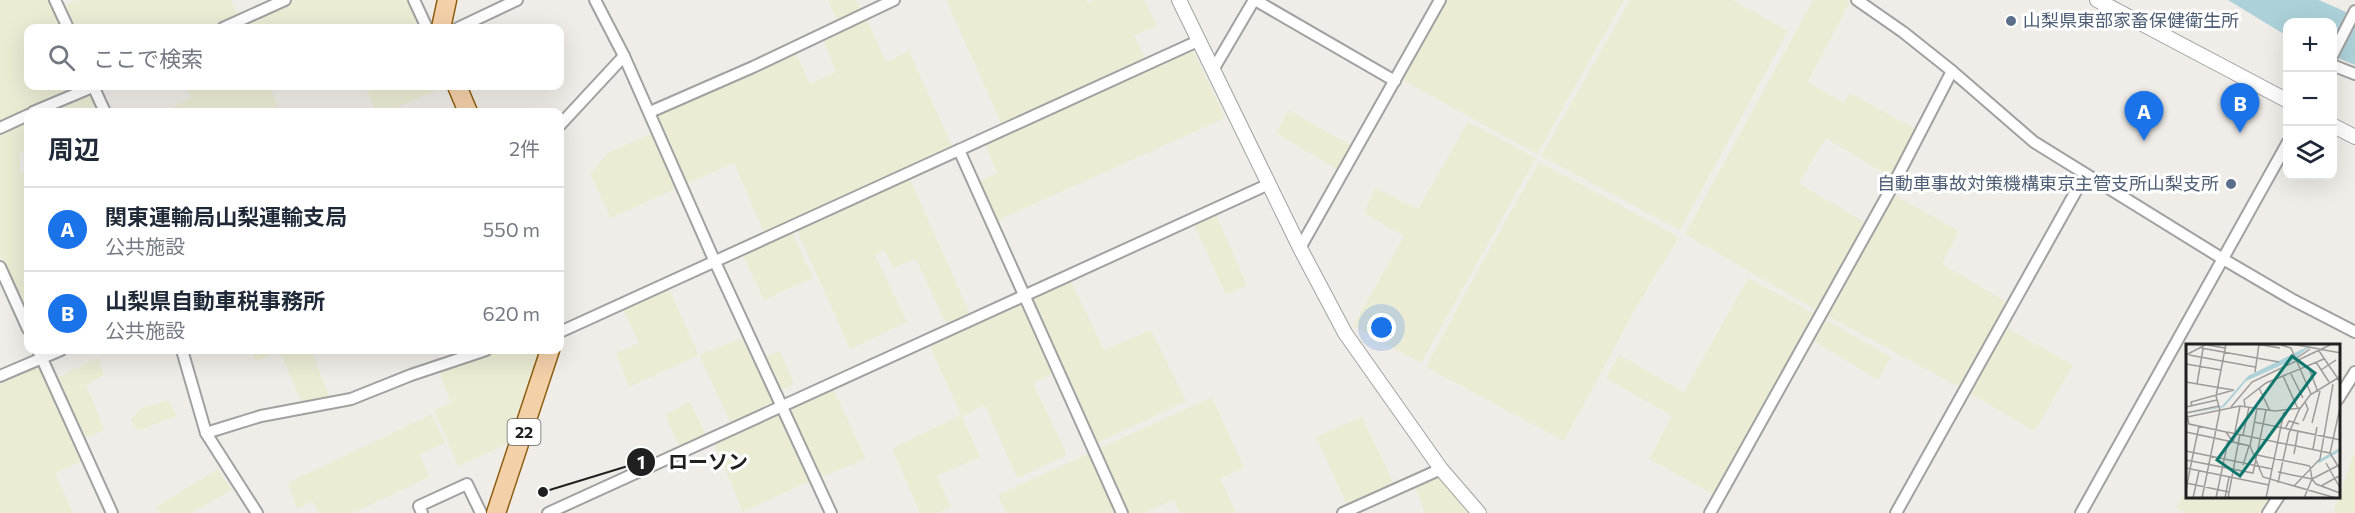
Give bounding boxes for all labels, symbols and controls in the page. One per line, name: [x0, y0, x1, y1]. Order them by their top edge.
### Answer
place label: 山梨県東部家畜保健衛生所: [2023, 9, 2239, 31]
marker: 山梨県東部家畜保健衛生所: [2004, 14, 2018, 28]
map controls: [2283, 18, 2337, 180]
button: +: [2283, 18, 2337, 72]
search box: [24, 24, 564, 90]
icon: search: [45, 41, 78, 74]
text: ここで検索: [93, 45, 203, 72]
button: −: [2283, 72, 2337, 126]
pin: B: [2220, 84, 2260, 133]
pin: A: [2124, 92, 2164, 141]
button: layers: [2283, 126, 2337, 180]
text: 周辺: [48, 133, 100, 164]
text: 2件: [509, 136, 540, 160]
place label: 自動車事故対策機構東京主管支所山梨支所: [1877, 172, 2219, 194]
marker: 自動車事故対策機構東京主管支所山梨支所: [2224, 177, 2238, 191]
text: 関東運輸局山梨運輸支局: [105, 203, 347, 230]
text: A: [60, 217, 75, 241]
text: 550 m: [483, 217, 540, 241]
text: 公共施設: [105, 234, 185, 258]
text: 山梨県自動車税事務所: [105, 287, 325, 314]
text: B: [61, 301, 74, 325]
text: 620 m: [483, 301, 540, 325]
your location: [1367, 313, 1396, 342]
text: 公共施設: [105, 318, 185, 342]
inset map: [2186, 344, 2340, 498]
road number: 22: [508, 419, 540, 445]
callout: ローソン: [626, 443, 760, 481]
text: ローソン: [668, 449, 748, 473]
text: 1: [637, 451, 645, 473]

